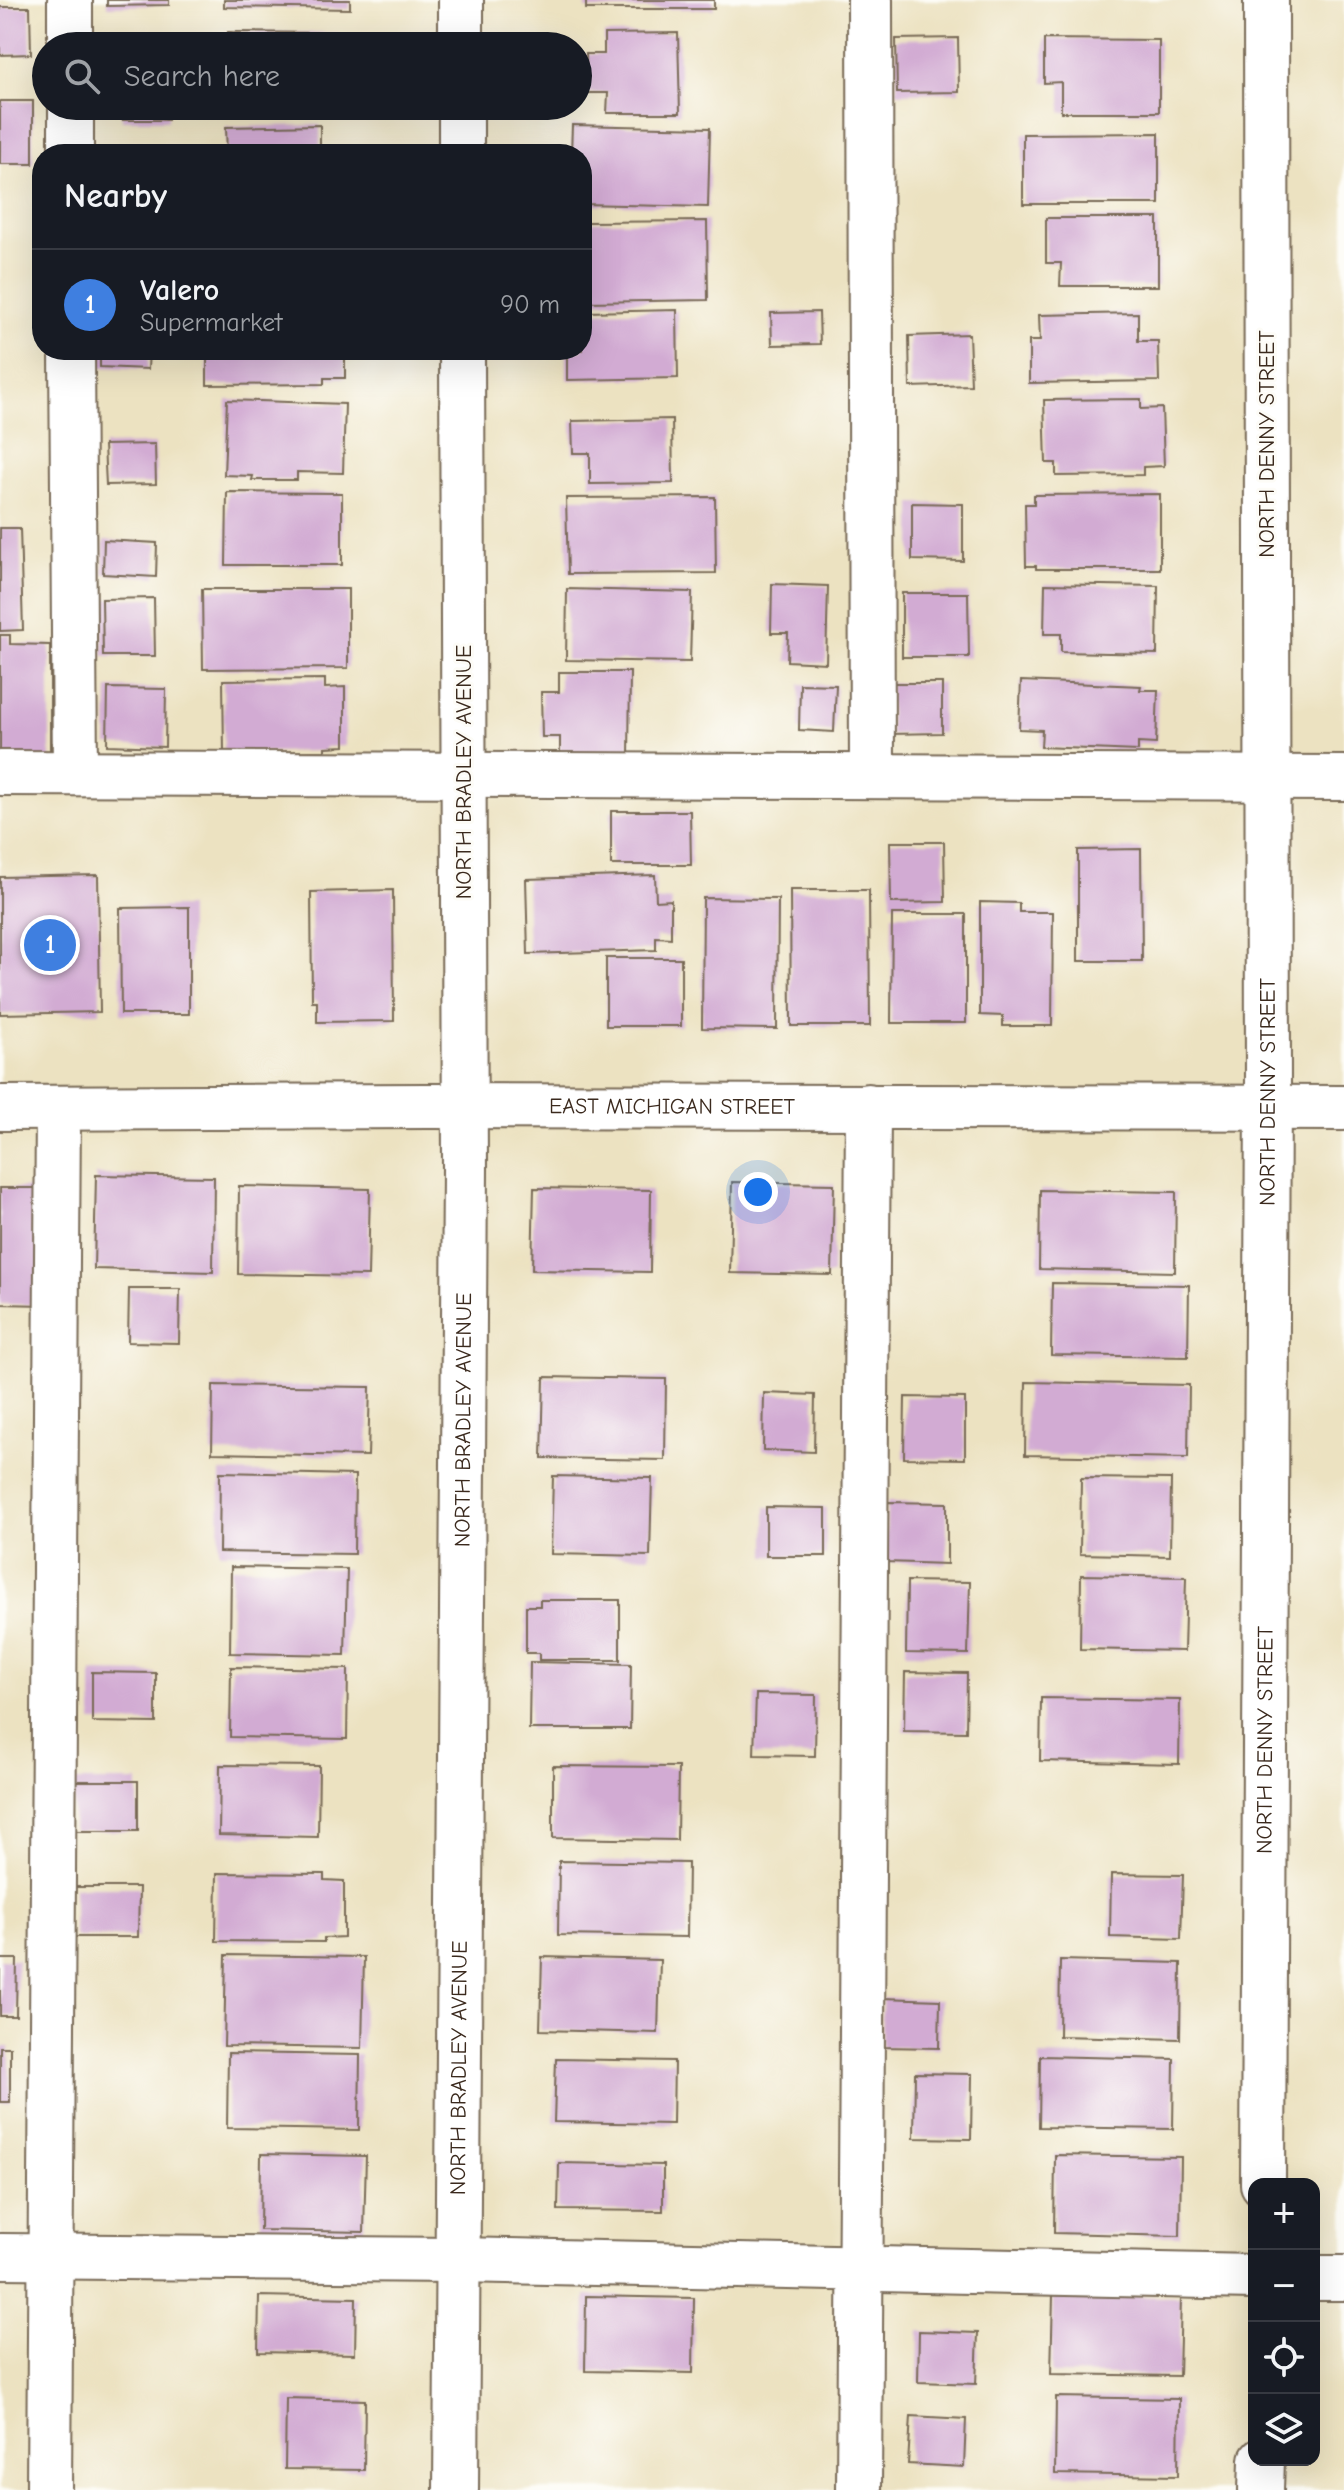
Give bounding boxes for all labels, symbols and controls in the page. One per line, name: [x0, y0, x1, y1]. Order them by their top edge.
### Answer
search box: [32, 32, 592, 120]
icon: search: [60, 54, 104, 98]
text: Search here: [124, 59, 280, 94]
text: Nearby: [64, 176, 167, 216]
text: Valero: [140, 273, 219, 308]
text: 1: [85, 290, 95, 320]
text: 90 m: [500, 290, 560, 320]
text: Supermarket: [140, 308, 283, 338]
street label: NORTH DENNY STREET: [1254, 330, 1280, 558]
street label: NORTH BRADLEY AVENUE: [451, 645, 477, 899]
pin: 1: [24, 915, 76, 975]
street label: NORTH DENNY STREET: [1254, 978, 1281, 1206]
street label: EAST MICHIGAN STREET: [549, 1093, 796, 1120]
your location: [738, 1172, 778, 1212]
street label: NORTH BRADLEY AVENUE: [449, 1293, 477, 1547]
street label: NORTH DENNY STREET: [1252, 1626, 1279, 1854]
street label: NORTH BRADLEY AVENUE: [445, 1941, 473, 2195]
map controls: [1248, 2178, 1320, 2466]
button: +: [1248, 2178, 1320, 2250]
button: −: [1248, 2250, 1320, 2322]
button: locate: [1248, 2322, 1320, 2394]
button: layers: [1248, 2394, 1320, 2466]

